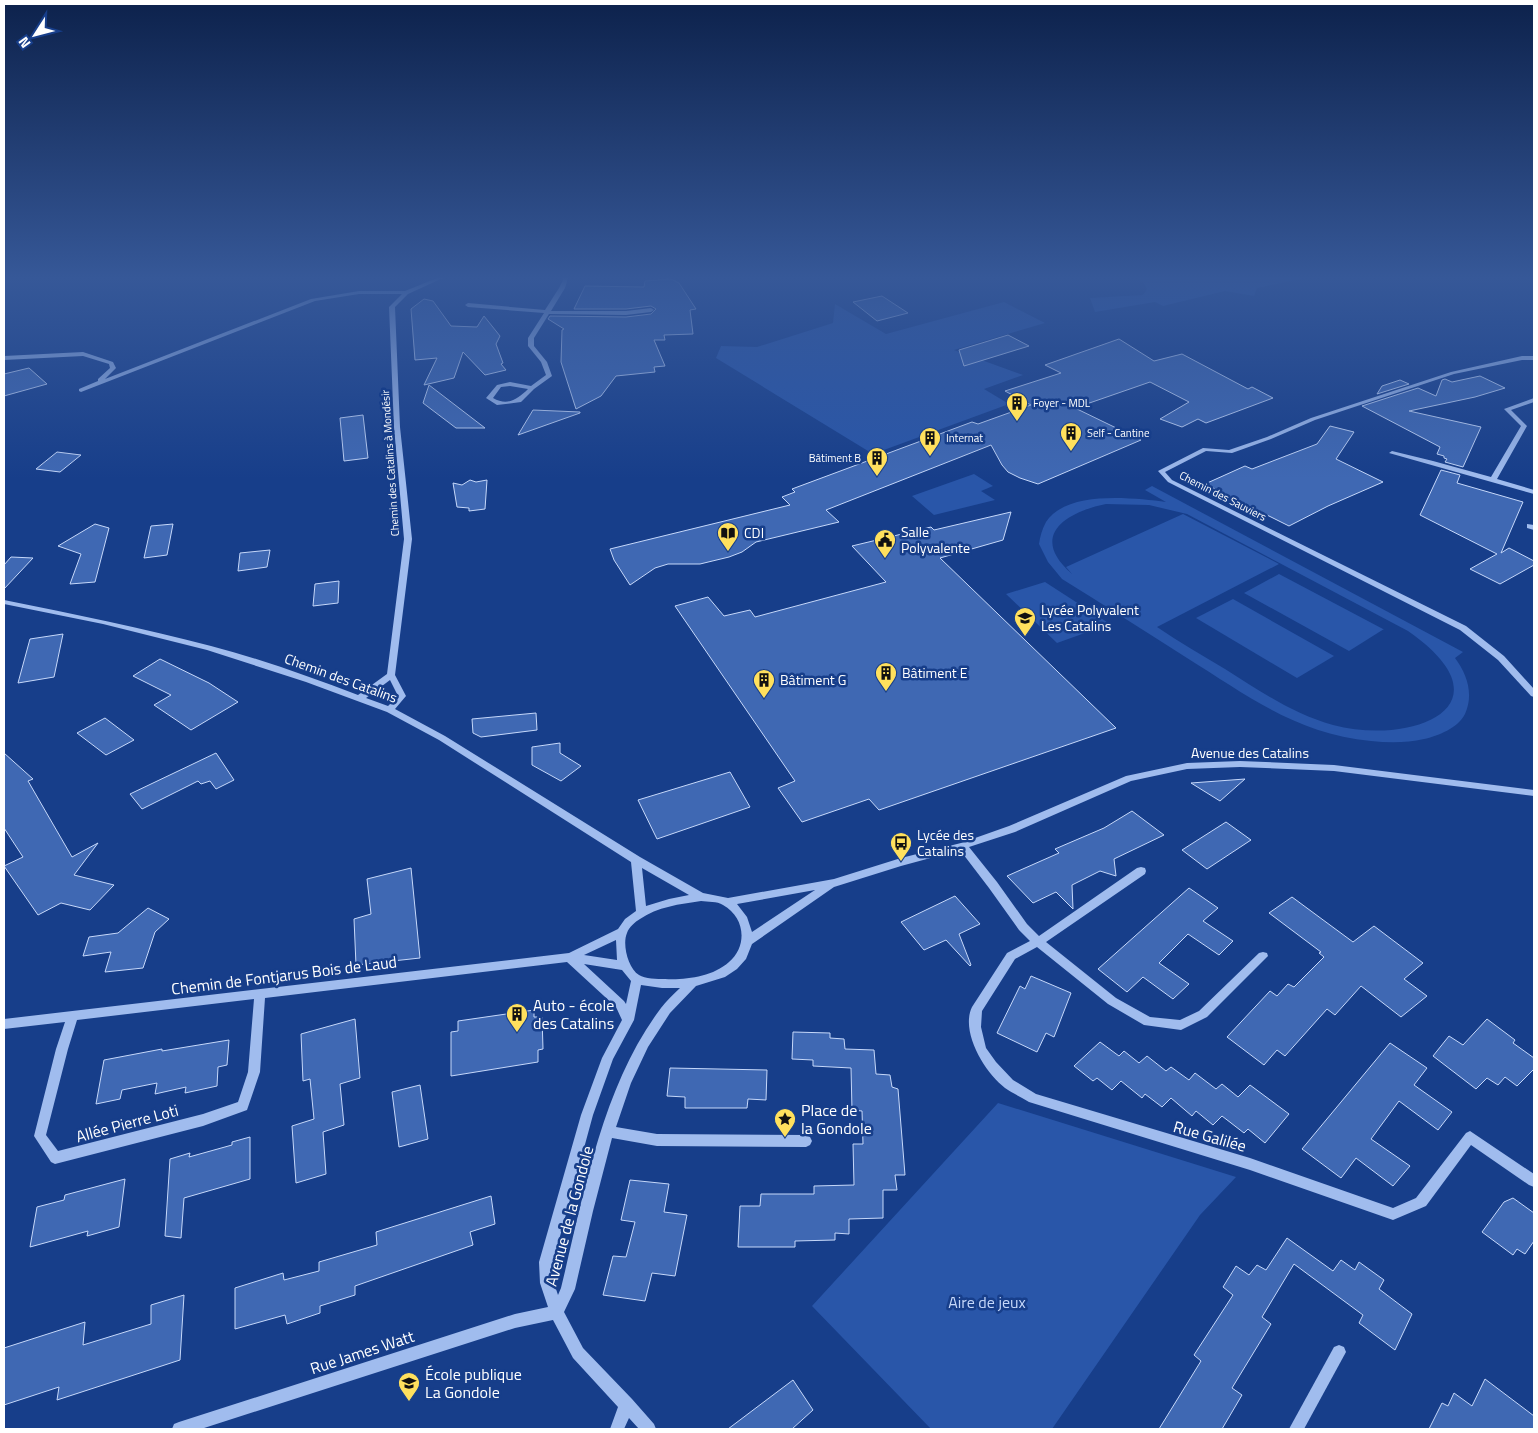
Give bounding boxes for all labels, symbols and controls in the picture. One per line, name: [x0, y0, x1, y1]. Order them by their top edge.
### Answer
north arrow: [10, 10, 60, 60]
text: N: [13, 33, 35, 53]
street label: Chemin des Catalins à Mondésir: [377, 389, 403, 537]
building icon: Foyer - MDL: [1005, 391, 1029, 422]
place label: Foyer - MDL: [1033, 395, 1091, 411]
building icon: Self - Cantine: [1059, 421, 1083, 452]
place label: Self - Cantine: [1087, 425, 1150, 441]
building icon: Internat: [918, 426, 942, 457]
place label: Internat: [946, 430, 983, 446]
building icon: Bâtiment B: [865, 446, 889, 477]
place label: Bâtiment B: [809, 450, 861, 466]
street label: Chemin des Sauviers: [1177, 467, 1269, 525]
library icon: CDI: [716, 521, 740, 552]
place label: Salle Polyvalente: [901, 521, 970, 558]
place label: CDI: [744, 522, 764, 543]
public building icon: Salle Polyvalente: [873, 528, 897, 559]
place label: Lycée Polyvalent Les Catalins: [1041, 599, 1139, 636]
school or university icon: Lycée Polyvalent Les Catalins: [1013, 606, 1037, 637]
street label: Chemin des Catalins: [282, 647, 400, 708]
building icon: Bâtiment E: [874, 661, 898, 692]
place label: Bâtiment E: [902, 662, 968, 683]
building icon: Bâtiment G: [752, 668, 776, 699]
place label: Bâtiment G: [780, 669, 847, 690]
street label: Avenue des Catalins: [1191, 742, 1309, 763]
place label: Lycée des Catalins: [917, 824, 974, 861]
bus stop icon: Lycée des Catalins: [889, 831, 913, 862]
street label: Chemin de Fontjarus Bois de Laud: [170, 949, 398, 1001]
place label: Auto - école des Catalins: [533, 993, 614, 1035]
building icon: Auto - école des Catalins: [505, 1002, 529, 1033]
street label: Allée Pierre Loti: [73, 1098, 181, 1148]
place label: Place de la Gondole: [801, 1098, 872, 1140]
place icon: Place de la Gondole: [773, 1107, 797, 1138]
street label: Rue Galilée: [1171, 1114, 1249, 1158]
street label: Avenue de la Gondole: [539, 1143, 599, 1289]
park label: Aire de jeux: [948, 1290, 1026, 1314]
street label: Rue James Watt: [307, 1324, 417, 1380]
place label: École publique La Gondole: [425, 1362, 522, 1404]
school or university icon: École publique La Gondole: [397, 1371, 421, 1402]

